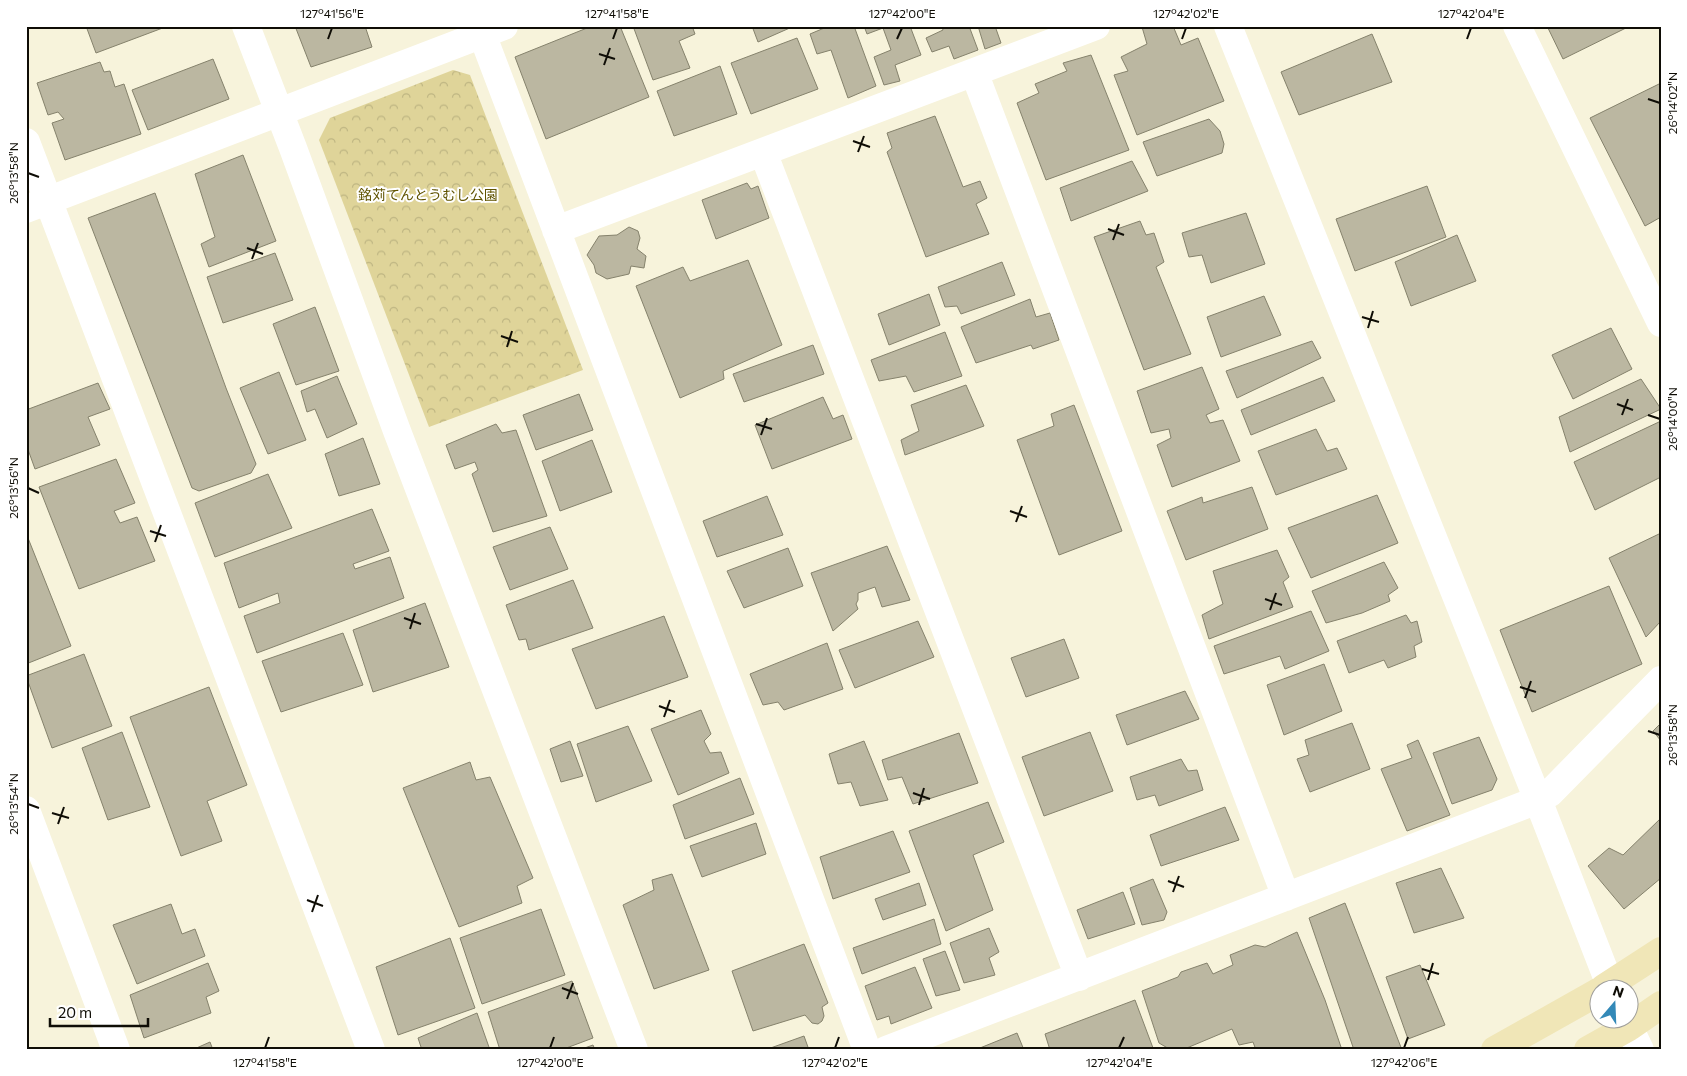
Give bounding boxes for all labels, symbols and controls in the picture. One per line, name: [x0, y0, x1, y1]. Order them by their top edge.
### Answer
text: 127°41'56"E: [300, 6, 364, 20]
text: 127°41'58"E: [585, 6, 649, 20]
text: 127°42'00"E: [868, 6, 936, 20]
text: 127°42'02"E: [1153, 6, 1219, 20]
text: 127°42'04"E: [1438, 6, 1504, 20]
text: 26°14'02"N: [1665, 72, 1679, 134]
text: 26°13'58"N: [6, 142, 20, 204]
park label: 銘苅てんとうむし公園: [358, 186, 498, 203]
text: 26°14'00"N: [1665, 387, 1679, 451]
text: 26°13'56"N: [6, 457, 20, 519]
text: 26°13'58"N: [1665, 704, 1679, 766]
text: 26°13'54"N: [6, 773, 20, 835]
north arrow: [1590, 978, 1640, 1028]
text: N: [1611, 981, 1626, 1001]
scale bar: [50, 996, 148, 1028]
text: 20 m: [58, 1003, 92, 1021]
text: 127°41'58"E: [233, 1055, 297, 1069]
text: 127°42'00"E: [516, 1055, 584, 1069]
text: 127°42'02"E: [802, 1055, 868, 1069]
text: 127°42'04"E: [1086, 1055, 1152, 1069]
text: 127°42'06"E: [1371, 1055, 1437, 1069]

